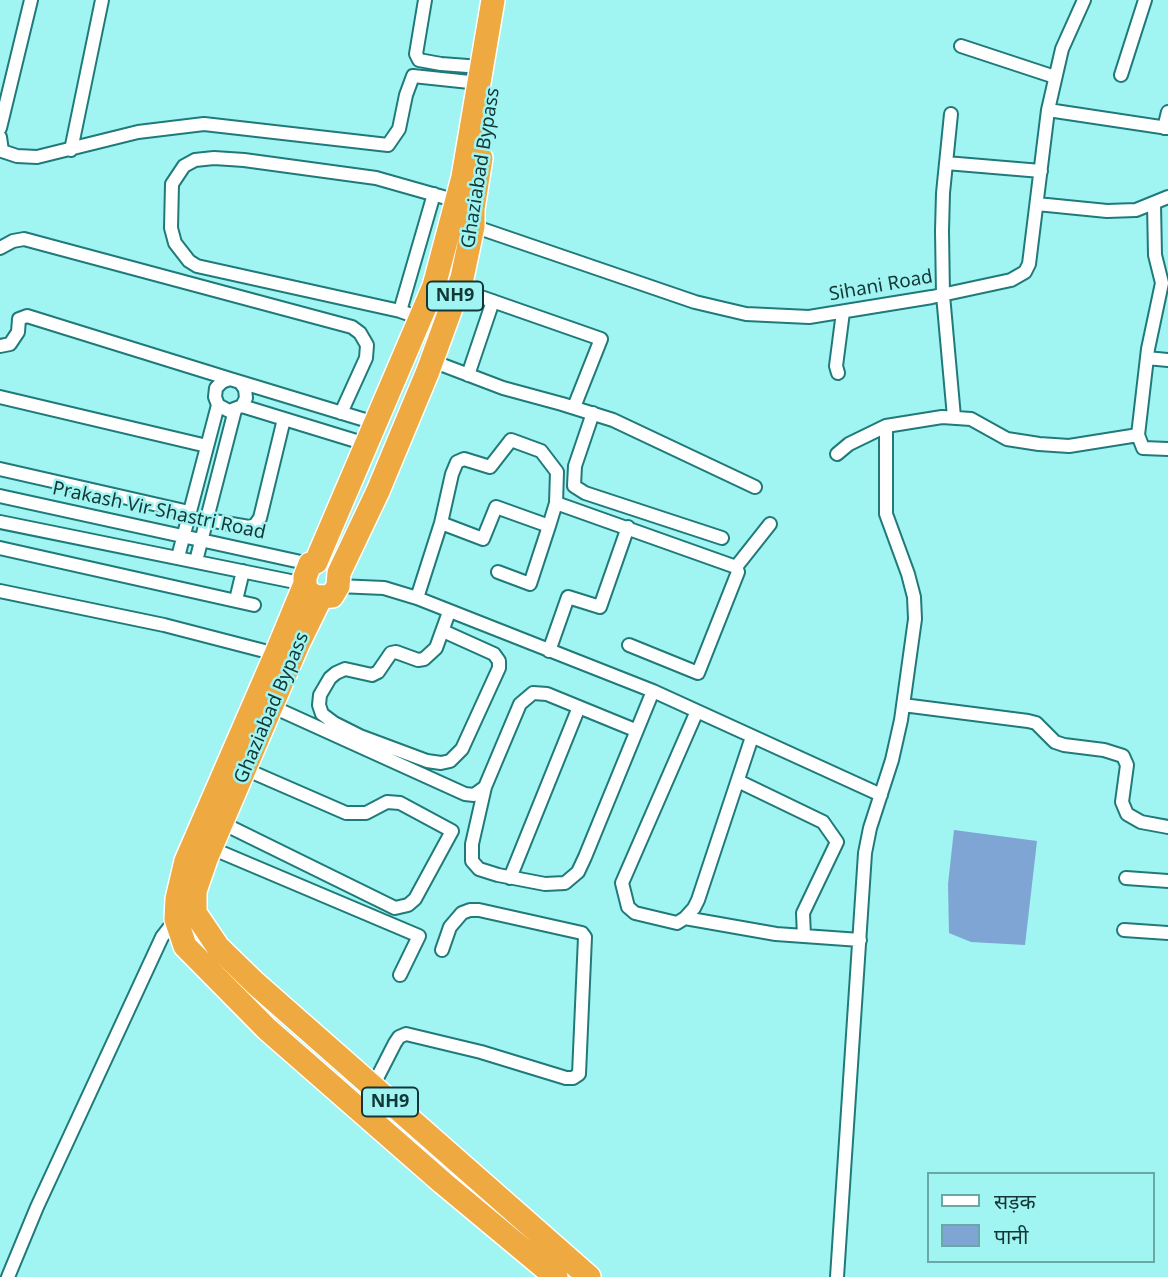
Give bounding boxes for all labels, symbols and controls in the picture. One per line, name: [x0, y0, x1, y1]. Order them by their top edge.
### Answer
street label: Ghaziabad Bypass: [457, 86, 505, 250]
street label: Sihani Road: [827, 266, 935, 306]
road number: NH9: [427, 282, 483, 310]
street label: Prakash Vir Shastri Road: [50, 477, 268, 545]
street label: Ghaziabad Bypass: [230, 629, 314, 787]
road number: NH9: [362, 1087, 418, 1116]
legend: [926, 1172, 1154, 1263]
text: सड़क: [994, 1187, 1036, 1215]
text: पानी: [994, 1222, 1028, 1250]

